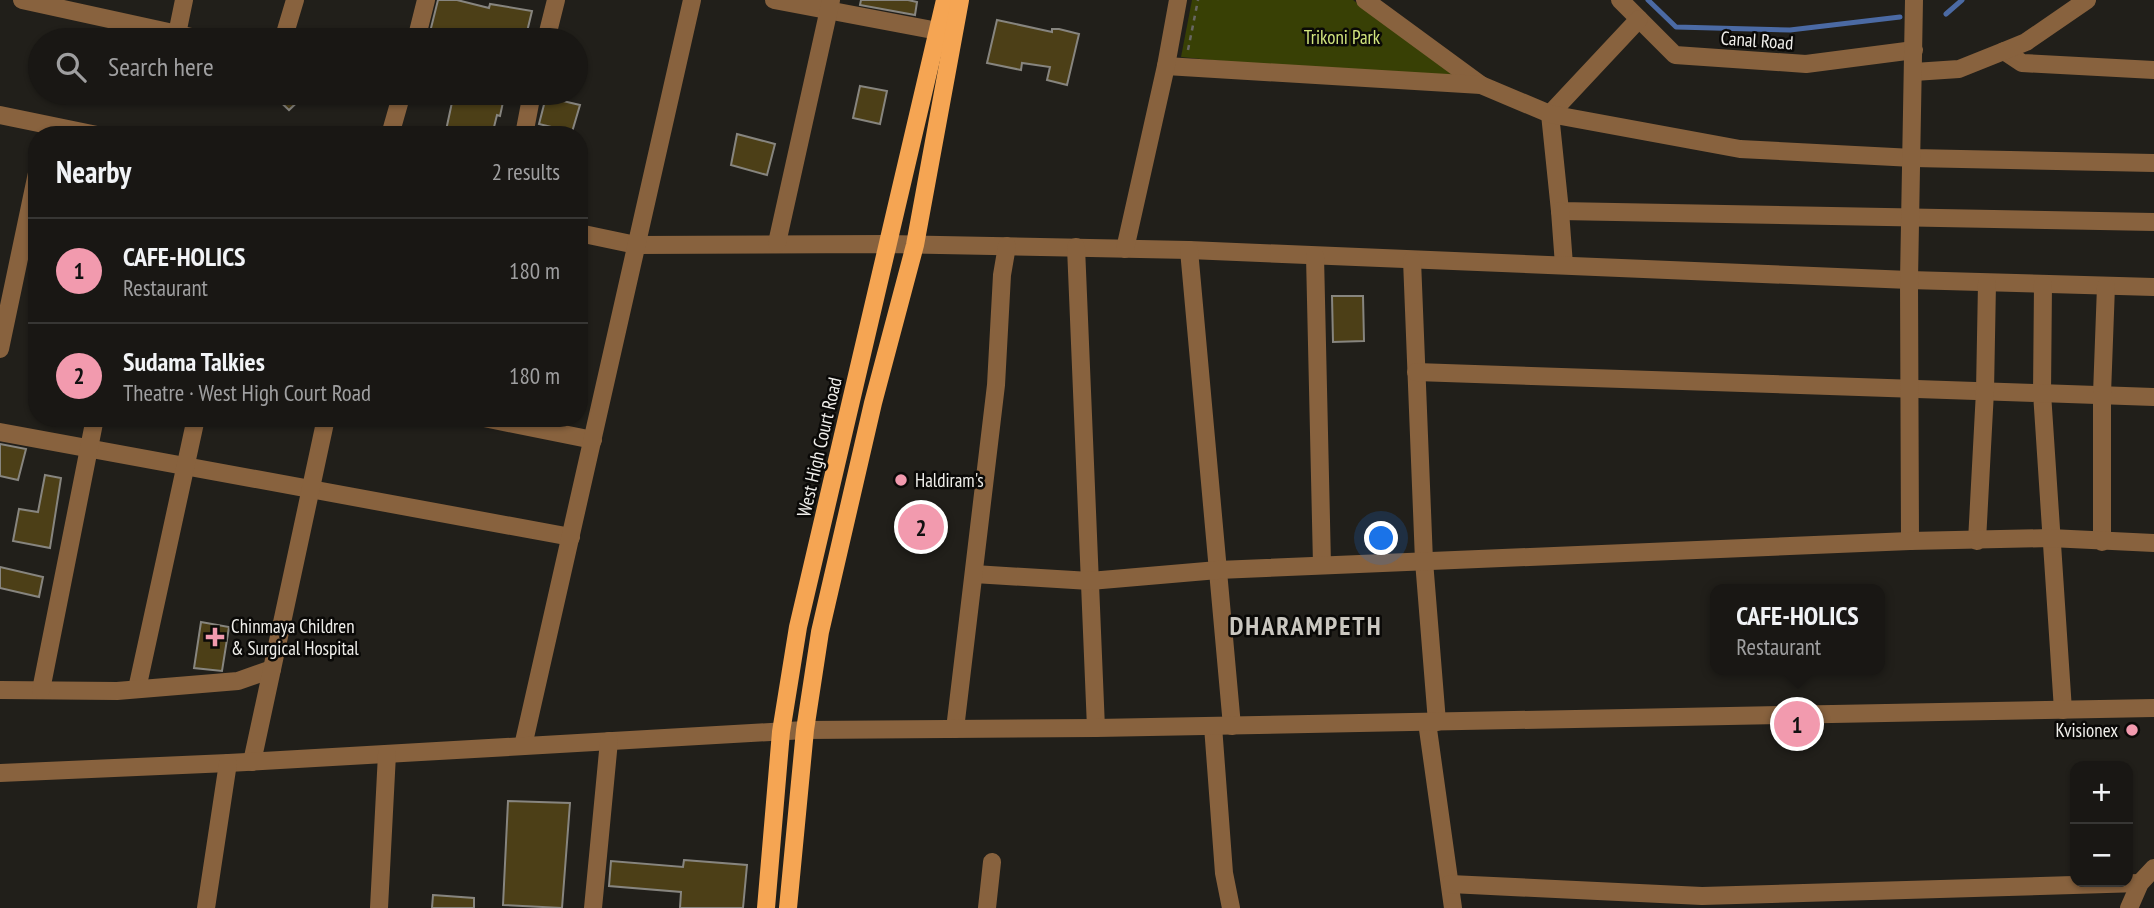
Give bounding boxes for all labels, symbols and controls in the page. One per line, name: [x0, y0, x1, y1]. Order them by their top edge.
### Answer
park label: Trikoni Park: [1304, 25, 1381, 49]
street label: Canal Road: [1720, 25, 1794, 55]
search box: [28, 28, 588, 105]
icon: search: [52, 48, 90, 86]
text: Search here: [108, 50, 214, 83]
text: Nearby: [56, 152, 131, 191]
text: 2 results: [492, 157, 560, 186]
text: CAFE-HOLICS: [123, 240, 246, 273]
text: 1: [74, 256, 85, 285]
text: 180 m: [509, 256, 560, 285]
text: Restaurant: [123, 273, 208, 302]
text: Sudama Talkies: [123, 345, 265, 378]
text: 2: [74, 361, 85, 390]
text: 180 m: [509, 361, 560, 390]
street label: West High Court Road: [791, 375, 847, 519]
text: Theatre · West High Court Road: [123, 378, 371, 407]
place label: Haldiram's: [915, 468, 984, 492]
marker: Haldiram's: [893, 472, 909, 488]
pin: 2: [898, 501, 944, 553]
your location: [1364, 521, 1398, 555]
popup: [1710, 584, 1885, 675]
text: CAFE-HOLICS: [1736, 599, 1859, 632]
district label: DHARAMPETH: [1229, 609, 1383, 642]
place label: Chinmaya Children & Surgical Hospital: [231, 614, 359, 660]
marker: Chinmaya Children & Surgical Hospital: [205, 627, 225, 647]
text: Restaurant: [1736, 632, 1821, 661]
pin: 1: [1774, 698, 1820, 750]
place label: Kvisionex: [2056, 718, 2118, 742]
marker: Kvisionex: [2124, 722, 2140, 738]
map controls: [2070, 761, 2133, 887]
button: +: [2070, 761, 2133, 824]
button: −: [2070, 824, 2133, 887]

